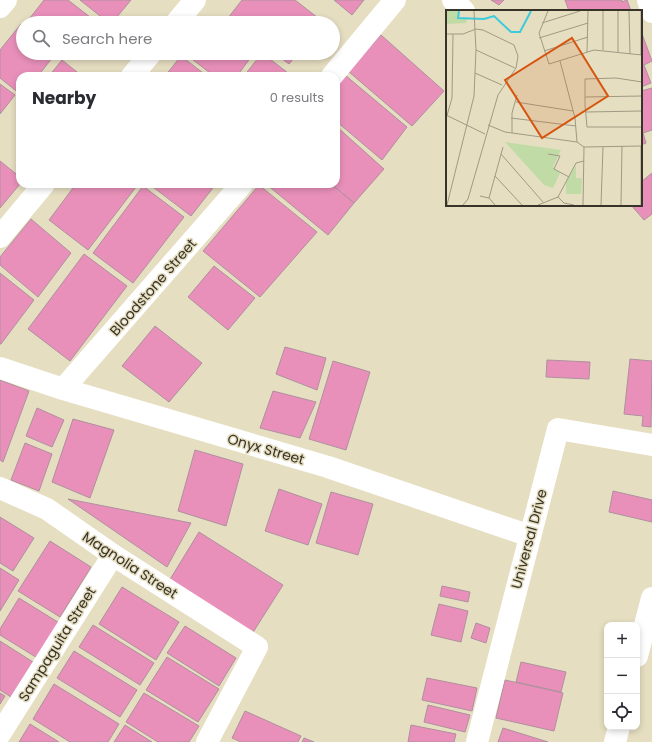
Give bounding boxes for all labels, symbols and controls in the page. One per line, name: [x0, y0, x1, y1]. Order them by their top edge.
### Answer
inset map: [446, 10, 642, 206]
search box: [16, 16, 340, 60]
icon: search: [30, 27, 52, 49]
text: Search here: [62, 28, 152, 49]
text: Nearby: [32, 86, 96, 110]
text: 0 results: [270, 88, 324, 107]
street label: Bloodstone Street: [105, 234, 201, 340]
street label: Onyx Street: [225, 428, 307, 470]
street label: Universal Drive: [506, 487, 552, 591]
street label: Magnolia Street: [78, 527, 182, 603]
street label: Sampaguita Street: [13, 583, 101, 705]
map controls: [604, 622, 640, 730]
button: +: [604, 622, 640, 658]
button: −: [604, 658, 640, 694]
button: locate: [604, 694, 640, 730]

